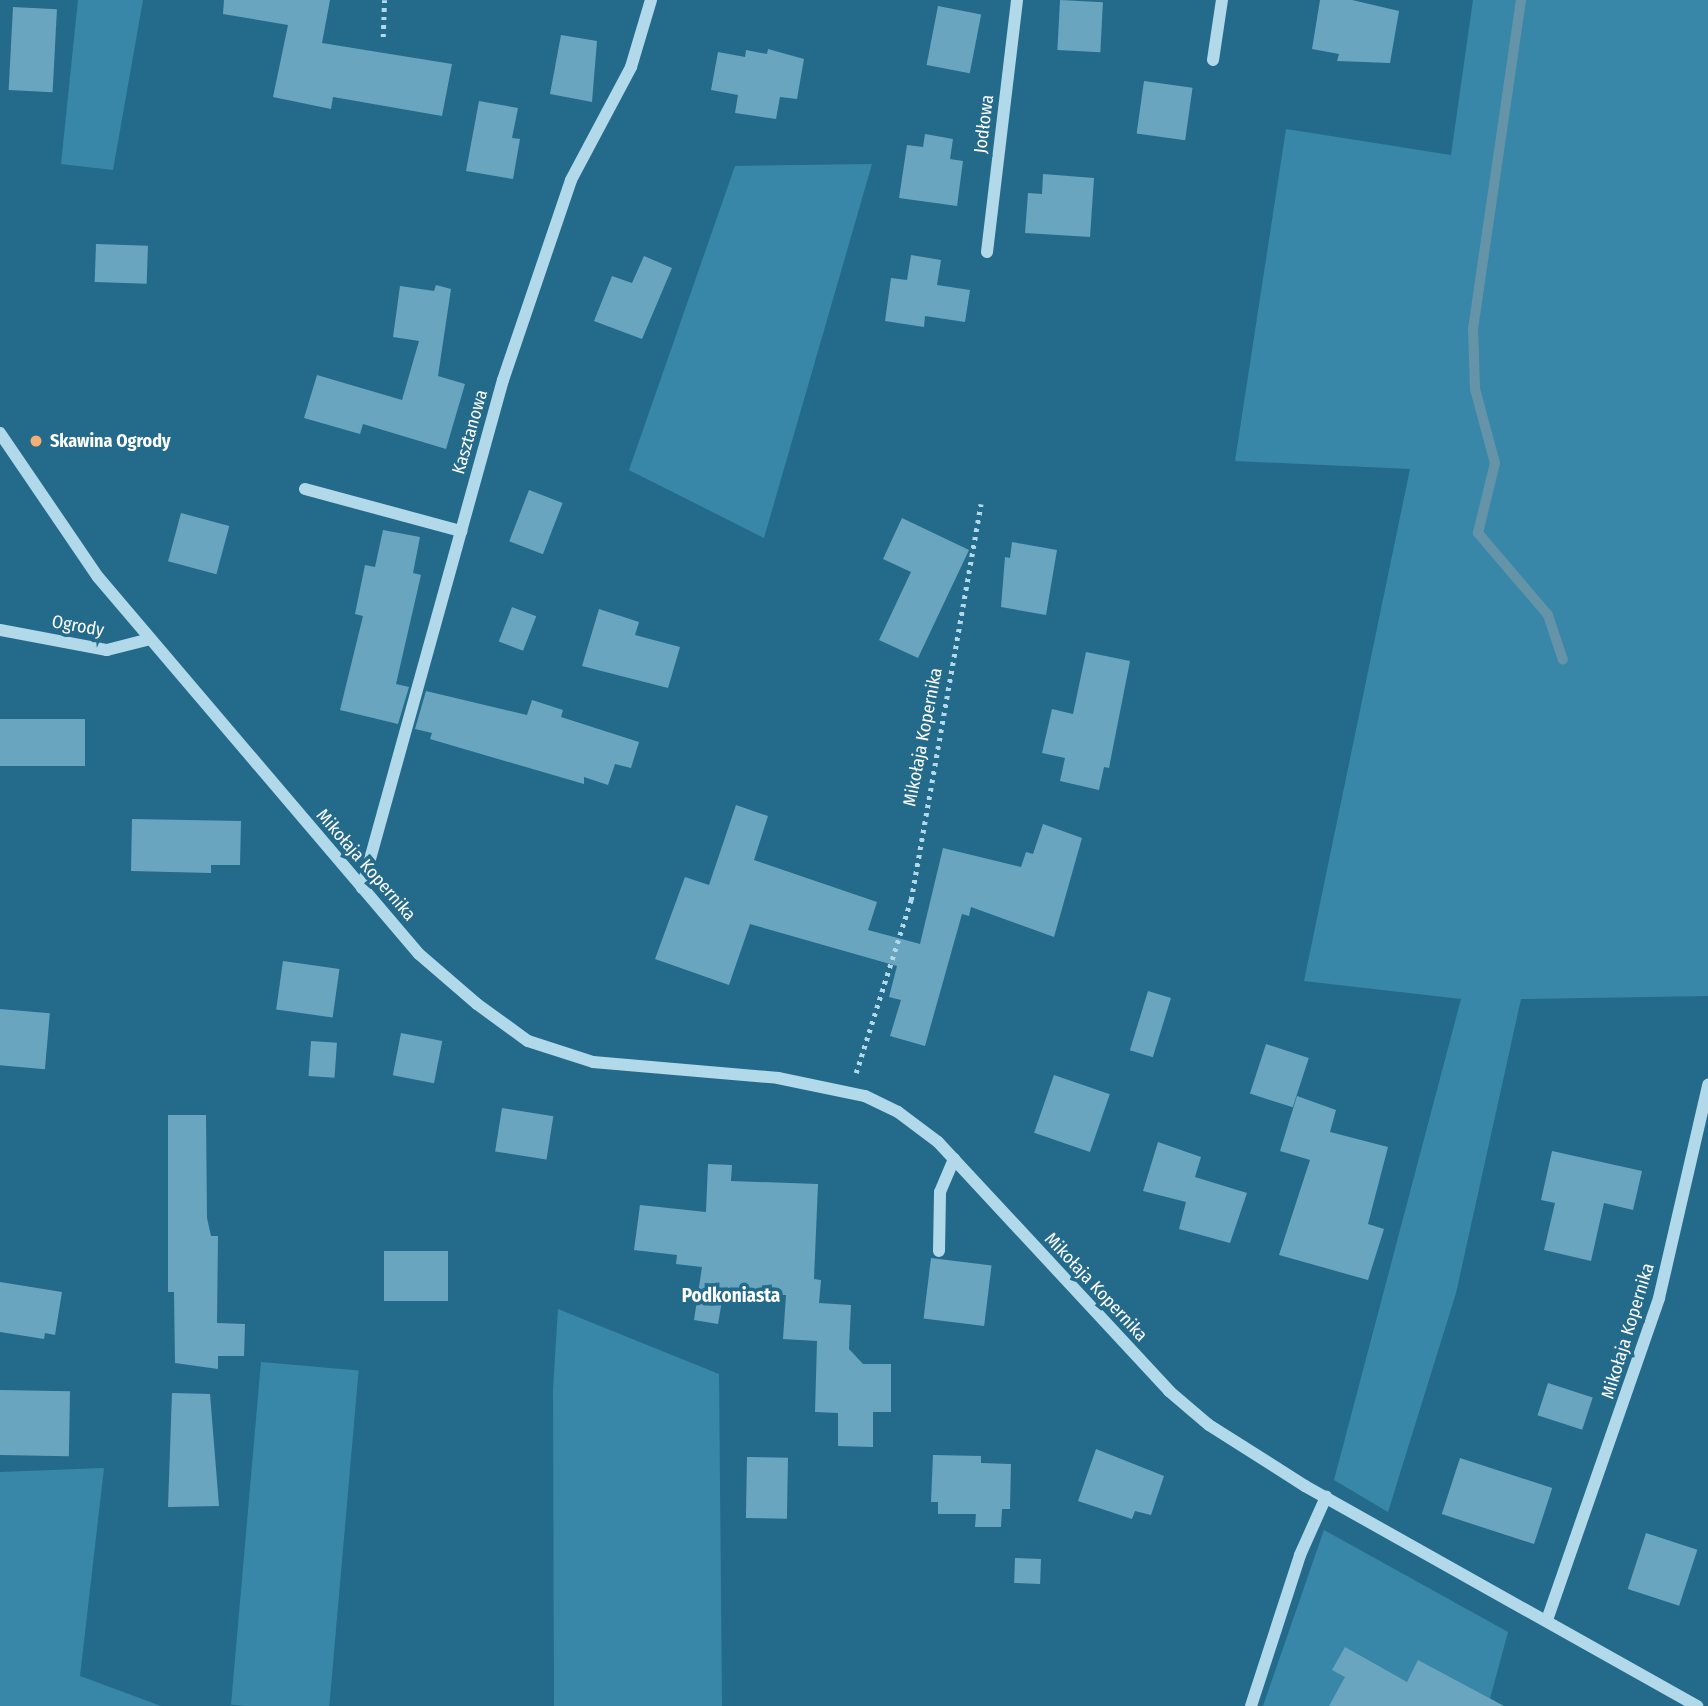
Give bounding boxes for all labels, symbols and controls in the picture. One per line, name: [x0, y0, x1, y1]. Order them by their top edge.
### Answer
street label: Jodłowa: [970, 93, 998, 155]
street label: Kasztanowa: [448, 387, 492, 477]
place label: Skawina Ogrody: [50, 430, 171, 452]
marker: Skawina Ogrody: [28, 433, 44, 449]
street label: Ogrody: [50, 611, 106, 641]
street label: Mikołaja Kopernika: [899, 666, 947, 808]
street label: Mikołaja Kopernika: [312, 805, 420, 925]
street label: Mikołaja Kopernika: [1040, 1228, 1152, 1346]
street label: Mikołaja Kopernika: [1597, 1261, 1659, 1401]
district label: Podkoniasta: [682, 1285, 780, 1307]

